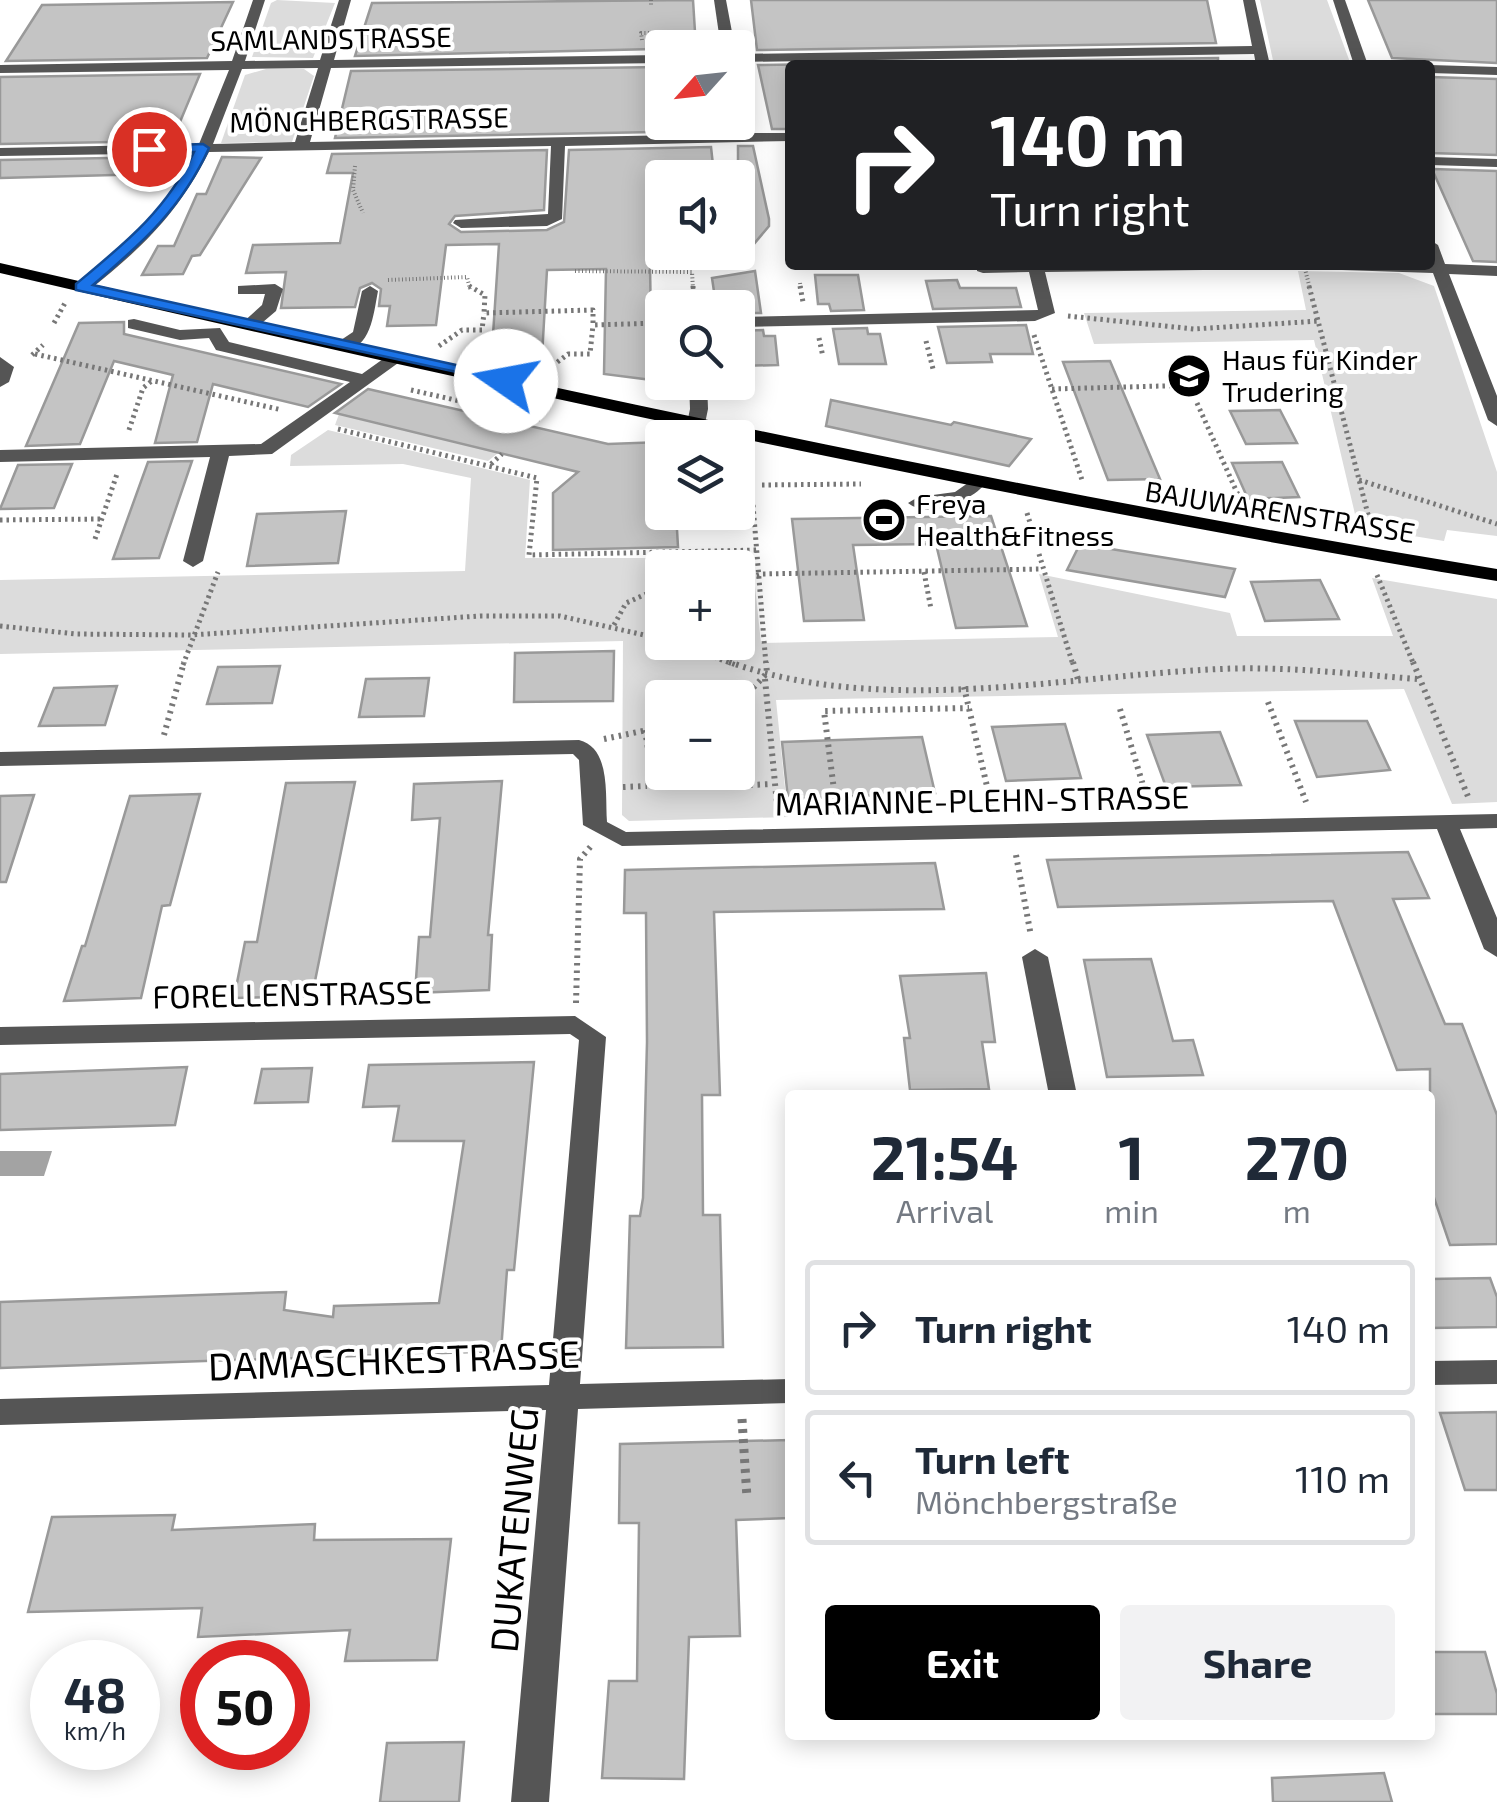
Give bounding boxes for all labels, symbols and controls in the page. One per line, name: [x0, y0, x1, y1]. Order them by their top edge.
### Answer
street label: SAMLANDSTRASSE: [210, 19, 452, 57]
north arrow: [645, 30, 755, 140]
map controls: [645, 30, 755, 790]
text: 140 m: [990, 96, 1186, 180]
street label: MÖNCHBERGSTRASSE: [229, 100, 509, 138]
icon: right: [825, 100, 955, 230]
pin: [107, 107, 192, 192]
icon: arrive: [122, 122, 177, 177]
button: sound: [645, 160, 755, 270]
text: Turn right: [990, 181, 1190, 235]
button: search: [645, 290, 755, 400]
position arrow: [454, 329, 558, 433]
place label: Haus für Kinder Trudering: [1222, 342, 1418, 408]
school or university icon: Haus für Kinder Trudering: [1166, 353, 1212, 399]
button: layers: [645, 420, 755, 530]
street label: BAJUWARENSTRASSE: [1143, 473, 1418, 549]
place label: Freya Health&Fitness: [916, 486, 1114, 552]
sports icon: Freya Health&Fitness: [861, 497, 907, 543]
button: +: [645, 550, 755, 660]
button: −: [645, 680, 755, 790]
street label: MARIANNE-PLEHN-STRASSE: [774, 776, 1190, 822]
street label: FORELLENSTRASSE: [152, 972, 432, 1014]
text: 21:54: [871, 1120, 1018, 1192]
text: 1: [1119, 1120, 1145, 1192]
text: 270: [1245, 1120, 1349, 1192]
text: Arrival: [896, 1191, 993, 1229]
text: min: [1104, 1191, 1159, 1229]
text: m: [1283, 1191, 1311, 1229]
icon: right: [830, 1300, 885, 1355]
text: Turn right: [915, 1305, 1092, 1351]
text: 140 m: [1287, 1305, 1390, 1351]
street label: DAMASCHKESTRASSE: [207, 1330, 581, 1388]
street label: DUKATENWEG: [479, 1406, 547, 1654]
text: Turn left: [915, 1436, 1070, 1482]
icon: left: [830, 1450, 885, 1505]
text: 110 m: [1295, 1455, 1390, 1501]
text: Mönchbergstraße: [915, 1482, 1178, 1520]
button: Exit: [825, 1605, 1100, 1720]
button: Share: [1120, 1605, 1395, 1720]
speed limit sign: 50: [180, 1640, 310, 1770]
text: 48: [64, 1663, 127, 1723]
text: km/h: [64, 1715, 126, 1745]

